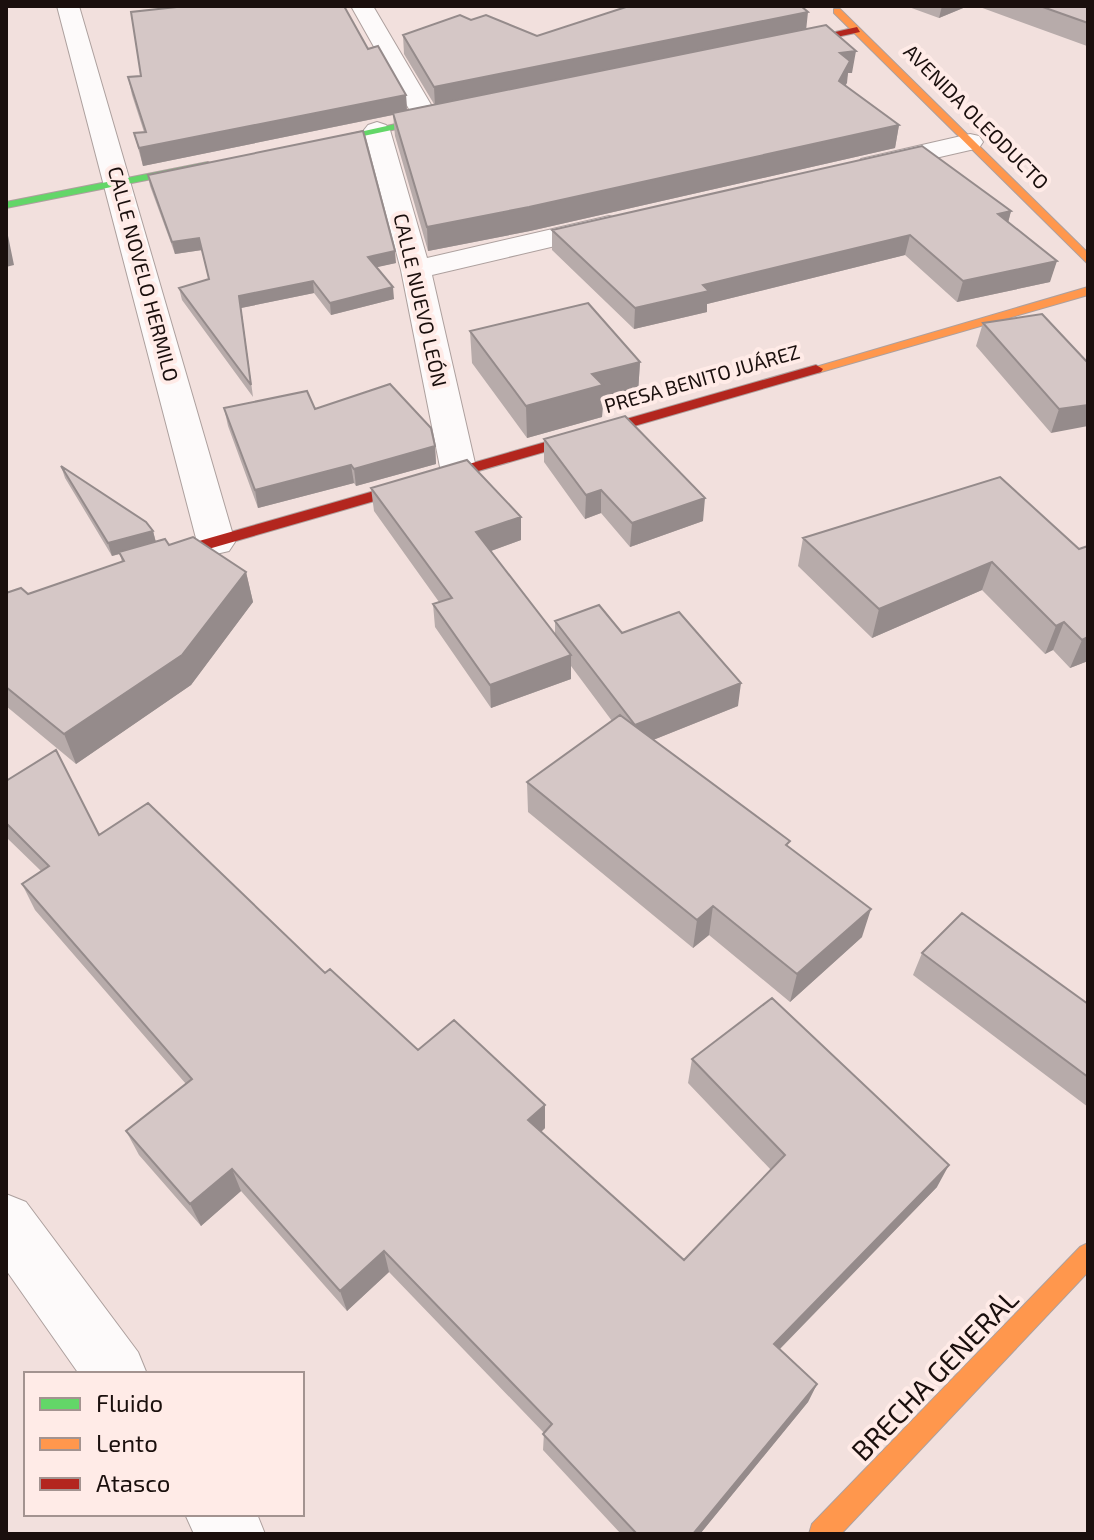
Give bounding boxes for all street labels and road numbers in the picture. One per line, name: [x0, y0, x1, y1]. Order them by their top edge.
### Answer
street label: AVENIDA OLEODUCTO: [899, 39, 1054, 194]
street label: CALLE NOVELO HERMILO: [104, 164, 184, 384]
street label: CALLE NUEVO LEÓN: [389, 211, 453, 389]
street label: PRESA BENITO JUÁREZ: [601, 339, 802, 417]
street label: BRECHA GENERAL: [844, 1281, 1025, 1467]

